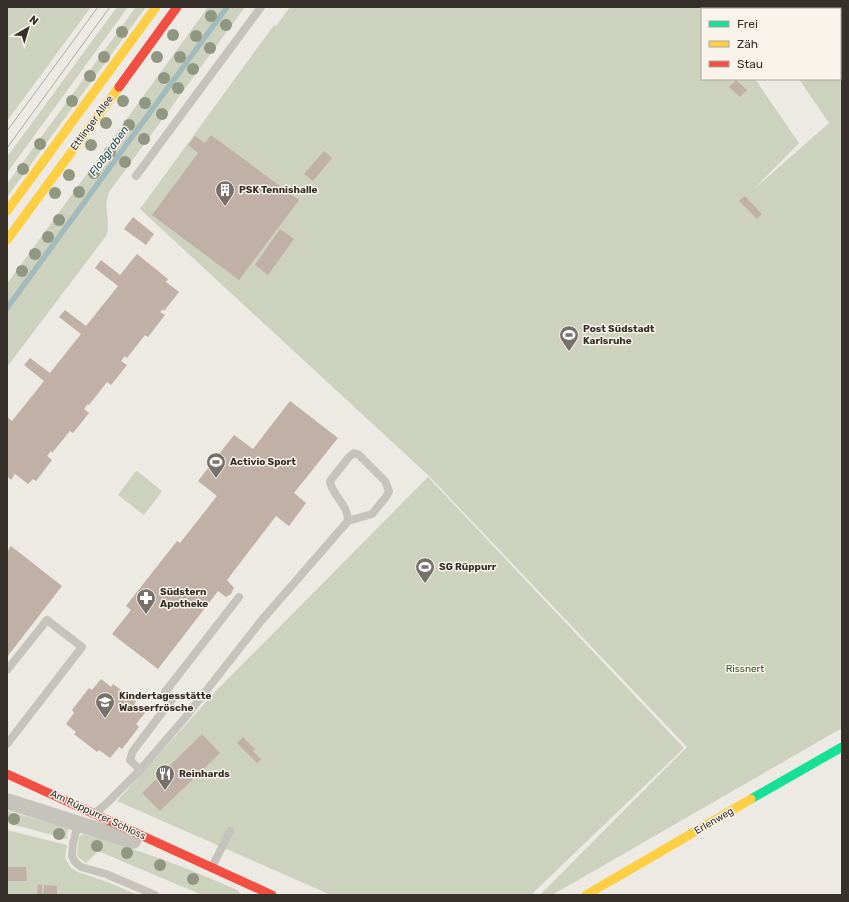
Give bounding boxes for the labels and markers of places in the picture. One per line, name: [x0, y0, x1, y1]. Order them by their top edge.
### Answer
building icon: PSK Tennishalle: [214, 179, 236, 207]
place label: PSK Tennishalle: [239, 184, 318, 196]
place label: Post Südstadt Karlsruhe: [583, 323, 655, 347]
sports icon: Post Südstadt Karlsruhe: [558, 324, 580, 352]
sports icon: Activio Sport: [205, 451, 227, 479]
place label: Activio Sport: [230, 456, 296, 468]
sports icon: SG Rüppurr: [414, 556, 436, 584]
place label: SG Rüppurr: [439, 561, 497, 573]
place label: Südstern Apotheke: [160, 586, 208, 610]
pharmacy icon: Südstern Apotheke: [135, 587, 157, 615]
place label: Kindertagesstätte Wasserfrösche: [119, 690, 211, 714]
school or university icon: Kindertagesstätte Wasserfrösche: [94, 691, 116, 719]
restaurant icon: Reinhards: [154, 763, 176, 791]
place label: Reinhards: [179, 768, 230, 780]

